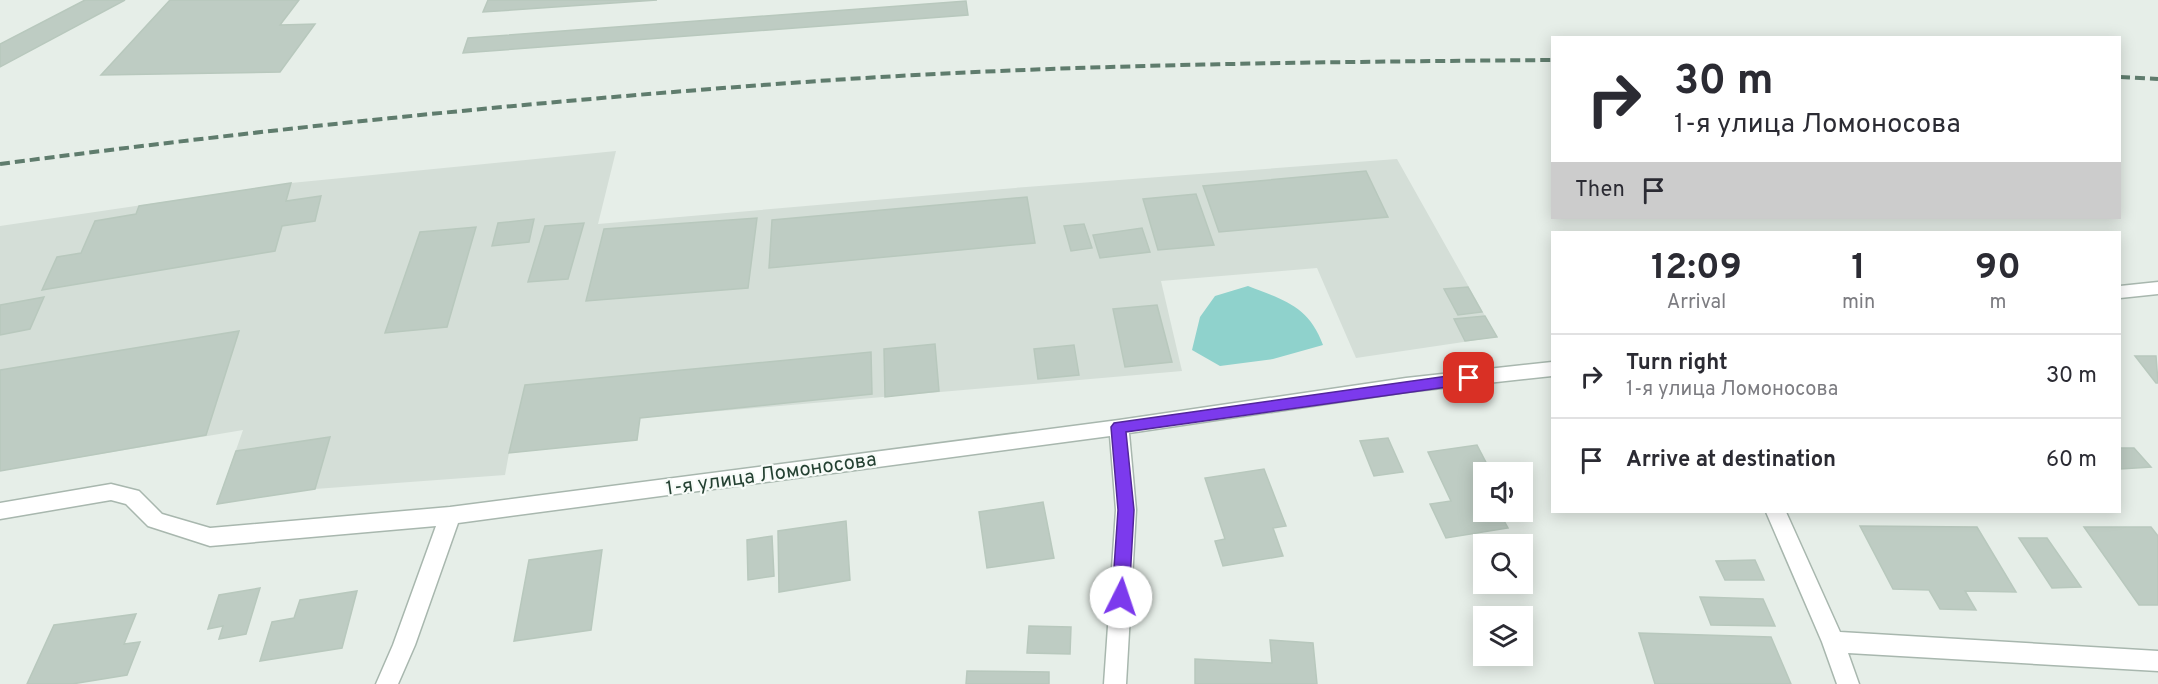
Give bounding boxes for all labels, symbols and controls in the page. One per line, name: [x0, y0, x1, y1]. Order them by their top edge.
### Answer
text: 30 m: [1674, 56, 1773, 109]
icon: right: [1575, 60, 1653, 138]
text: 1-я улица Ломоносова: [1674, 108, 1961, 142]
icon: arrive: [1637, 174, 1670, 207]
text: Then: [1575, 177, 1625, 204]
text: 12:09: [1651, 246, 1742, 292]
text: 1: [1851, 246, 1866, 292]
text: 90: [1975, 246, 2021, 292]
text: Arrival: [1667, 290, 1726, 316]
text: min: [1842, 290, 1875, 316]
text: m: [1990, 290, 2007, 316]
text: Turn right: [1626, 350, 1728, 377]
pin: [1443, 352, 1494, 403]
icon: right: [1575, 360, 1608, 393]
icon: arrive: [1452, 361, 1485, 394]
text: 30 m: [2046, 363, 2097, 390]
text: 1-я улица Ломоносова: [1626, 377, 1838, 403]
icon: arrive: [1575, 444, 1608, 477]
street label: 1-я улица Ломоносова: [664, 447, 878, 503]
text: Arrive at destination: [1626, 447, 1836, 474]
text: 60 m: [2046, 447, 2097, 474]
map controls: [1473, 462, 1533, 666]
button: sound: [1473, 462, 1533, 522]
button: search: [1473, 534, 1533, 594]
position arrow: [1089, 565, 1153, 629]
button: layers: [1473, 606, 1533, 666]

